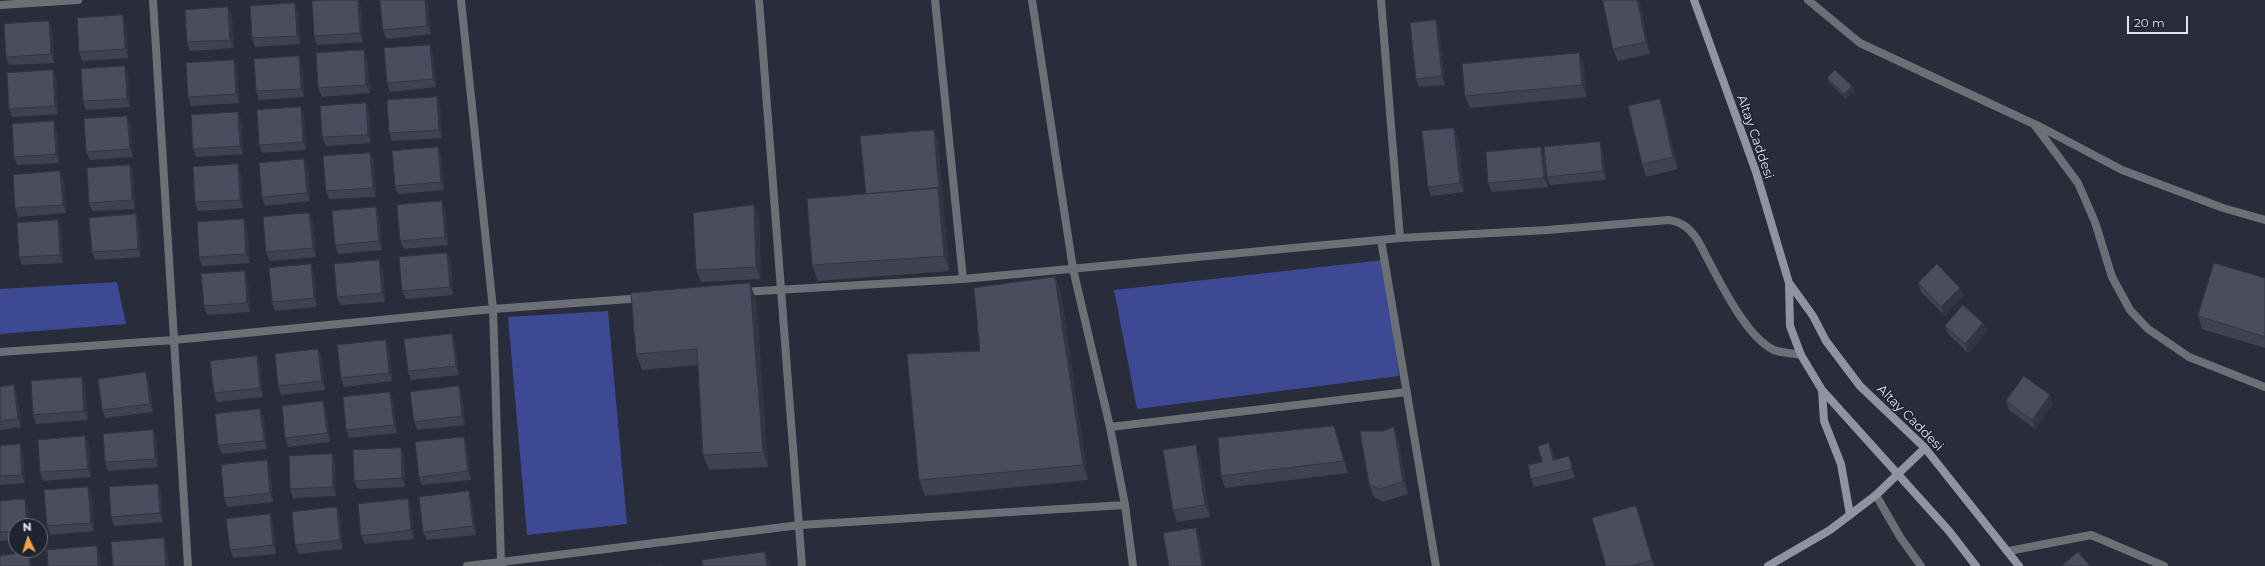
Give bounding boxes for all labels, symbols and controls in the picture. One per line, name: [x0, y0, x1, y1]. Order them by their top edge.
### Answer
scale bar: [2129, 8, 2190, 34]
text: 20 m: [2134, 15, 2165, 30]
street label: Altay Caddesi: [1733, 93, 1777, 181]
street label: Altay Caddesi: [1873, 381, 1947, 455]
north arrow: [8, 518, 48, 558]
text: N: [22, 520, 32, 534]

